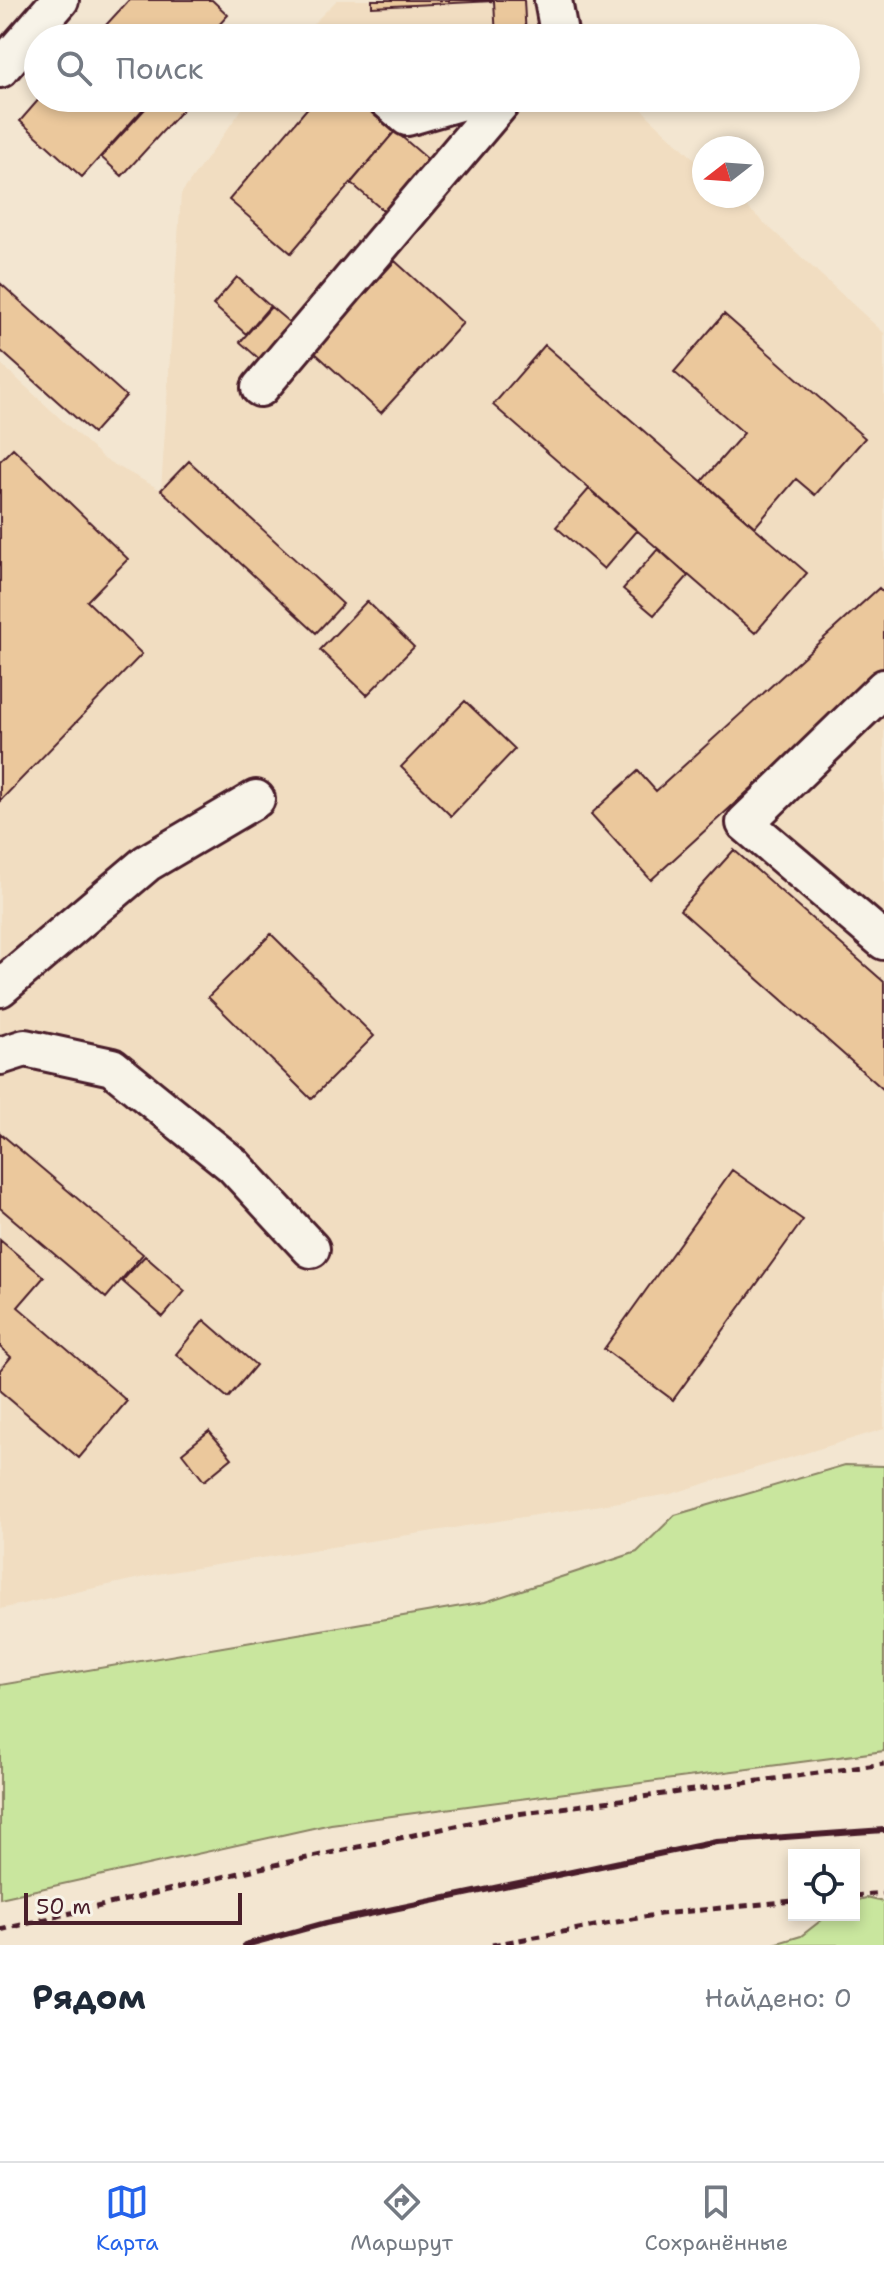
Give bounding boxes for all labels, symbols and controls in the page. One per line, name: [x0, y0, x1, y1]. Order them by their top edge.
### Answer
search box: [24, 24, 860, 112]
icon: search: [52, 46, 96, 90]
text: Поиск: [116, 48, 204, 89]
north arrow: [692, 136, 764, 208]
map controls: [788, 1849, 860, 1921]
button: locate: [788, 1849, 860, 1921]
scale bar: [24, 1889, 242, 1925]
text: 50 m: [36, 1892, 91, 1921]
text: Рядом: [32, 1974, 146, 2020]
text: Найдено: 0: [705, 1980, 852, 2015]
tab: Карта: [96, 2180, 159, 2257]
tab: Маршрут: [350, 2180, 453, 2257]
tab: Сохранённые: [645, 2180, 788, 2257]

